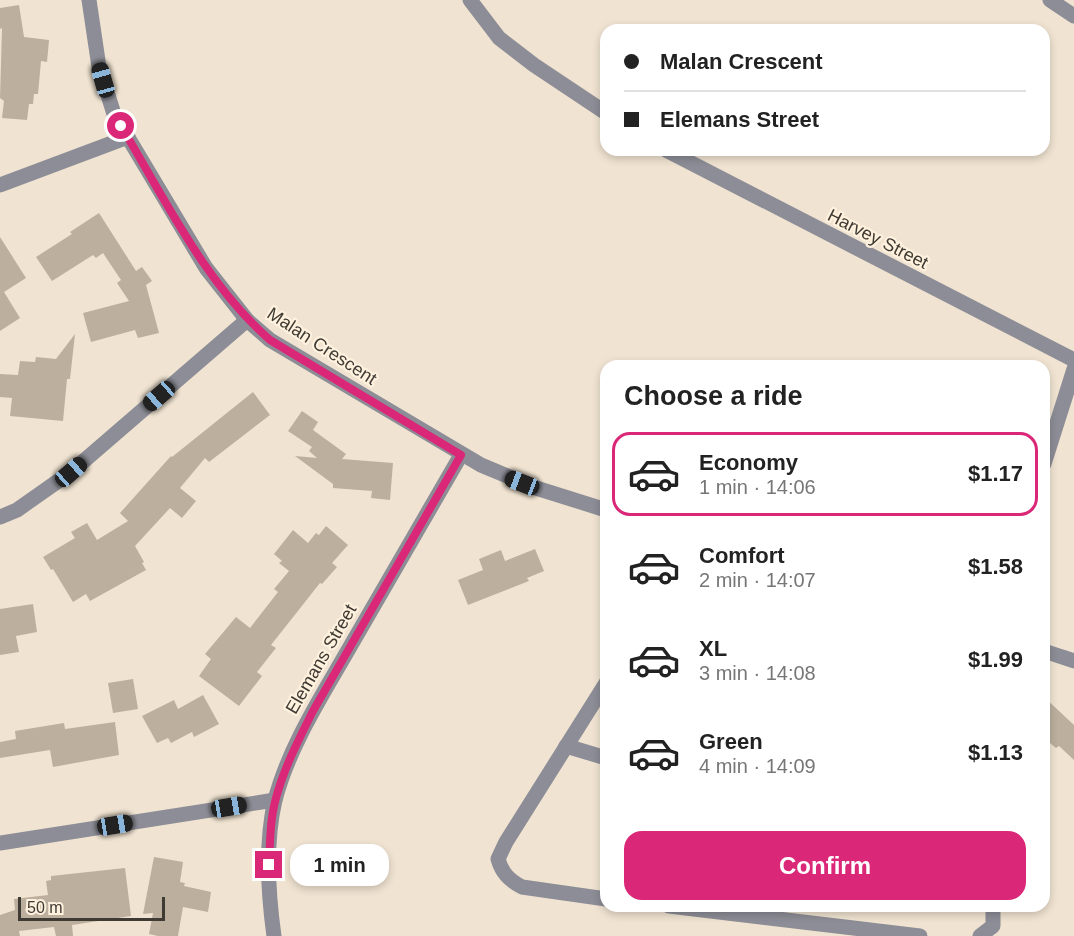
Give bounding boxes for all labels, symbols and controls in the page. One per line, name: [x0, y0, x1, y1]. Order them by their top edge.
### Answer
text: Malan Crescent: [660, 49, 823, 74]
car: [89, 60, 117, 100]
text: Elemans Street: [660, 107, 819, 132]
route start: [107, 112, 134, 139]
street label: Harvey Street: [824, 205, 932, 273]
street label: Malan Crescent: [264, 303, 380, 389]
car: [140, 377, 178, 415]
text: Choose a ride: [624, 381, 803, 411]
icon: car: [627, 447, 681, 501]
text: Economy: [699, 450, 798, 475]
car: [52, 453, 90, 491]
text: $1.17: [968, 461, 1023, 486]
car: [502, 468, 542, 498]
text: 1 min · 14:06: [699, 476, 816, 498]
icon: car: [627, 540, 681, 594]
text: Comfort: [699, 543, 785, 568]
text: $1.58: [968, 554, 1023, 579]
text: 2 min · 14:07: [699, 569, 816, 591]
street label: Elemans Street: [282, 601, 360, 717]
icon: car: [627, 633, 681, 687]
text: XL: [699, 636, 727, 661]
text: $1.99: [968, 647, 1023, 672]
text: 3 min · 14:08: [699, 662, 816, 684]
icon: car: [627, 726, 681, 780]
text: Green: [699, 729, 763, 754]
text: $1.13: [968, 740, 1023, 765]
text: 4 min · 14:09: [699, 755, 816, 777]
car: [210, 795, 248, 819]
car: [96, 813, 134, 837]
button: Confirm: [624, 831, 1026, 900]
callout: 1 min: [290, 844, 389, 886]
route end: [255, 851, 282, 878]
text: 1 min: [313, 854, 366, 876]
scale bar: [18, 894, 165, 922]
text: 50 m: [27, 899, 63, 916]

